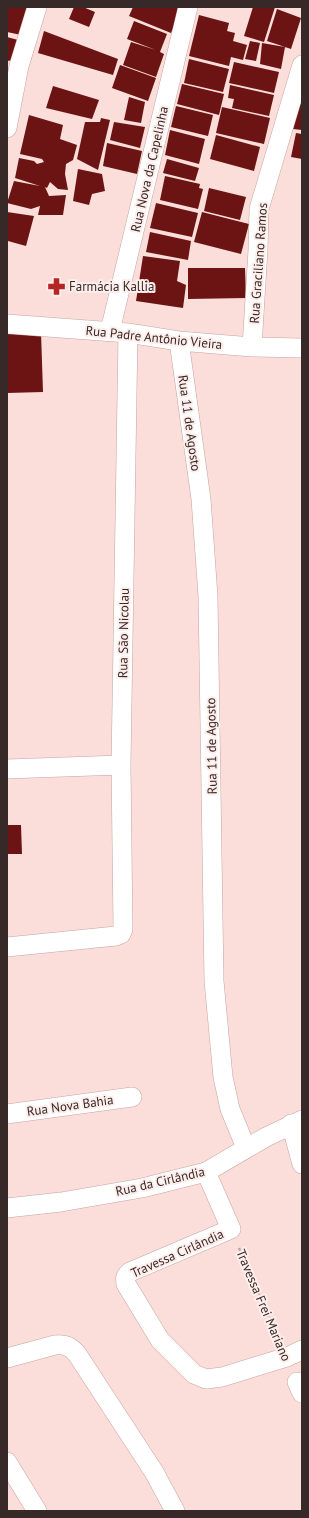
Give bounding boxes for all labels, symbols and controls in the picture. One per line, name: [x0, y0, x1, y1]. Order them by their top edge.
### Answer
street label: Rua Nova da Capelinha: [127, 105, 172, 234]
street label: Rua Graciliano Ramos: [246, 202, 271, 324]
pharmacy icon: Farmácia Kallia: [46, 276, 66, 296]
place label: Farmácia Kallia: [69, 278, 154, 295]
street label: Rua Padre Antônio Vieira: [85, 322, 223, 353]
street label: Rua 11 de Agosto: [174, 374, 205, 472]
street label: Rua São Nicolau: [114, 588, 133, 678]
street label: Rua 11 de Agosto: [202, 697, 221, 795]
street label: Rua Nova Bahia: [26, 1091, 115, 1120]
street label: Rua da Cirlândia: [114, 1163, 206, 1200]
street label: Travessa Cirlândia: [128, 1225, 226, 1282]
street label: Travessa Frei Mariano: [232, 1247, 295, 1364]

